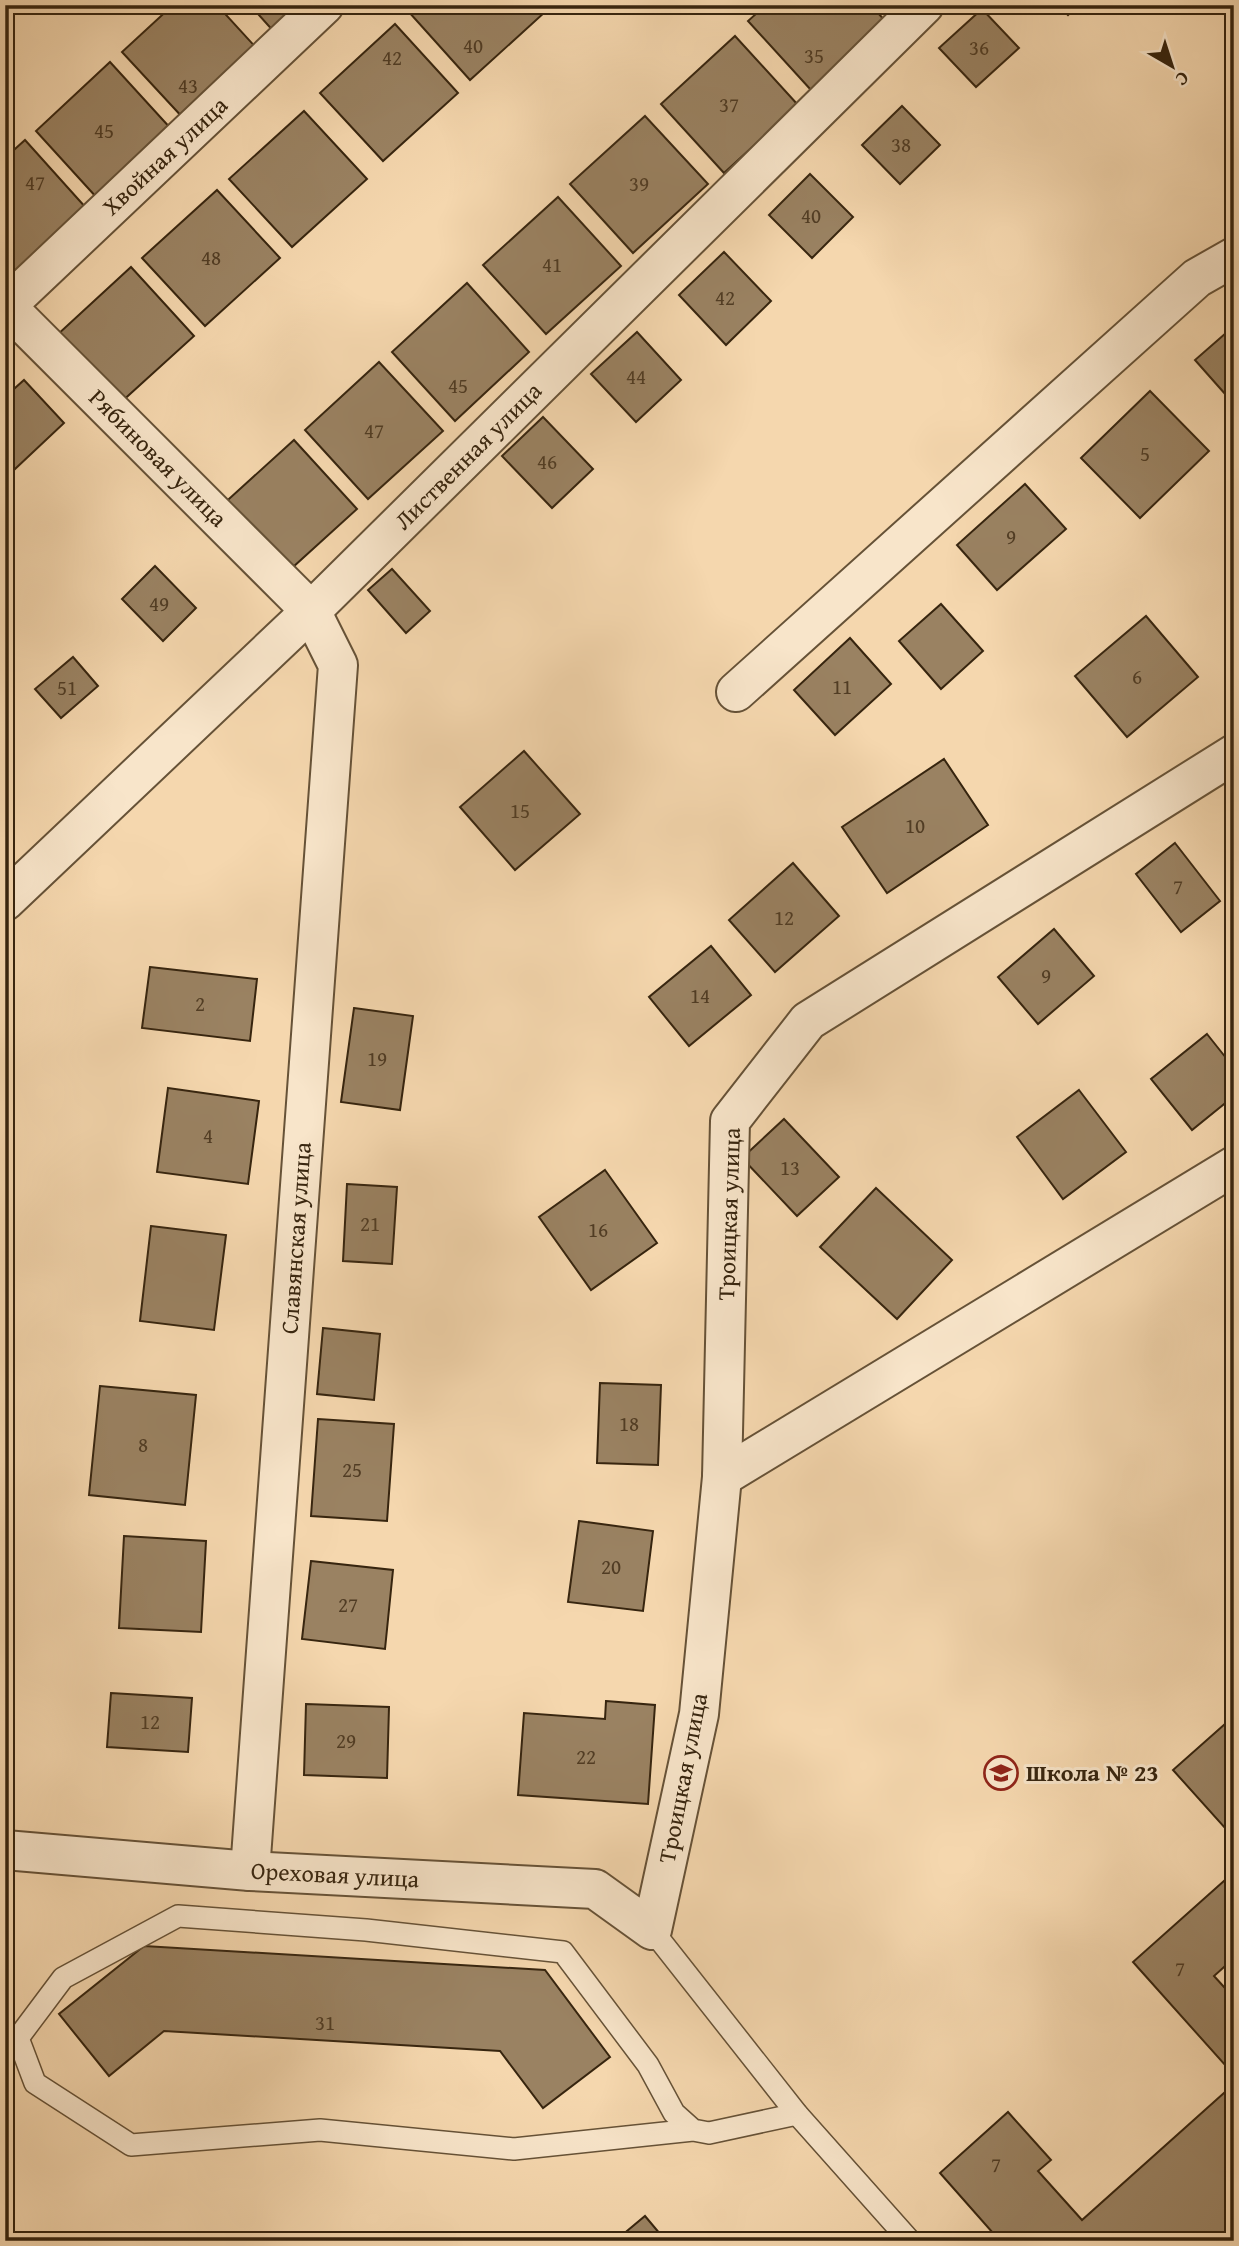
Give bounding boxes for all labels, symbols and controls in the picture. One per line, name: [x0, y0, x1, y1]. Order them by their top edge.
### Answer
house number: 40: [463, 30, 483, 61]
house number: 36: [969, 32, 989, 63]
north arrow: [1138, 32, 1208, 102]
house number: 35: [804, 40, 824, 71]
house number: 42: [382, 42, 402, 73]
text: С: [1170, 65, 1196, 94]
house number: 43: [178, 70, 198, 101]
street label: Хвойная улица: [94, 88, 236, 223]
house number: 37: [719, 89, 739, 120]
house number: 45: [94, 115, 114, 146]
house number: 38: [891, 129, 911, 160]
house number: 47: [25, 167, 45, 198]
house number: 39: [629, 168, 649, 199]
house number: 40: [801, 200, 821, 231]
house number: 48: [201, 242, 221, 273]
house number: 41: [542, 249, 562, 280]
house number: 42: [715, 282, 735, 313]
house number: 44: [626, 361, 646, 392]
house number: 45: [448, 370, 468, 401]
street label: Лиственная улица: [386, 374, 550, 537]
street label: Рябиновая улица: [81, 381, 236, 535]
house number: 47: [364, 415, 384, 446]
house number: 5: [1140, 438, 1150, 469]
house number: 46: [537, 446, 557, 477]
house number: 9: [1006, 521, 1016, 552]
house number: 49: [149, 588, 169, 619]
house number: 6: [1132, 661, 1142, 692]
house number: 11: [832, 671, 852, 702]
house number: 51: [57, 672, 77, 703]
house number: 15: [510, 795, 530, 826]
house number: 10: [905, 810, 925, 841]
house number: 7: [1173, 871, 1183, 902]
house number: 12: [774, 902, 794, 933]
house number: 9: [1041, 960, 1051, 991]
house number: 14: [690, 980, 710, 1011]
house number: 2: [195, 988, 205, 1019]
house number: 19: [367, 1043, 387, 1074]
house number: 4: [203, 1120, 213, 1151]
street label: Троицкая улица: [708, 1126, 749, 1301]
street label: Славянская улица: [271, 1140, 320, 1335]
house number: 13: [780, 1152, 800, 1183]
house number: 21: [360, 1208, 380, 1239]
house number: 16: [588, 1214, 608, 1245]
house number: 18: [619, 1408, 639, 1439]
house number: 8: [138, 1429, 148, 1460]
house number: 25: [342, 1454, 362, 1485]
house number: 20: [601, 1551, 621, 1582]
house number: 27: [338, 1589, 358, 1620]
street label: Троицкая улица: [649, 1689, 716, 1866]
house number: 12: [140, 1706, 160, 1737]
house number: 29: [336, 1725, 356, 1756]
house number: 22: [576, 1741, 596, 1772]
school or university icon: Школа № 23: [982, 1754, 1020, 1792]
place label: Школа № 23: [1026, 1755, 1159, 1790]
street label: Ореховая улица: [250, 1853, 421, 1896]
house number: 7: [1175, 1953, 1185, 1984]
house number: 31: [315, 2007, 335, 2038]
house number: 7: [991, 2149, 1001, 2180]

